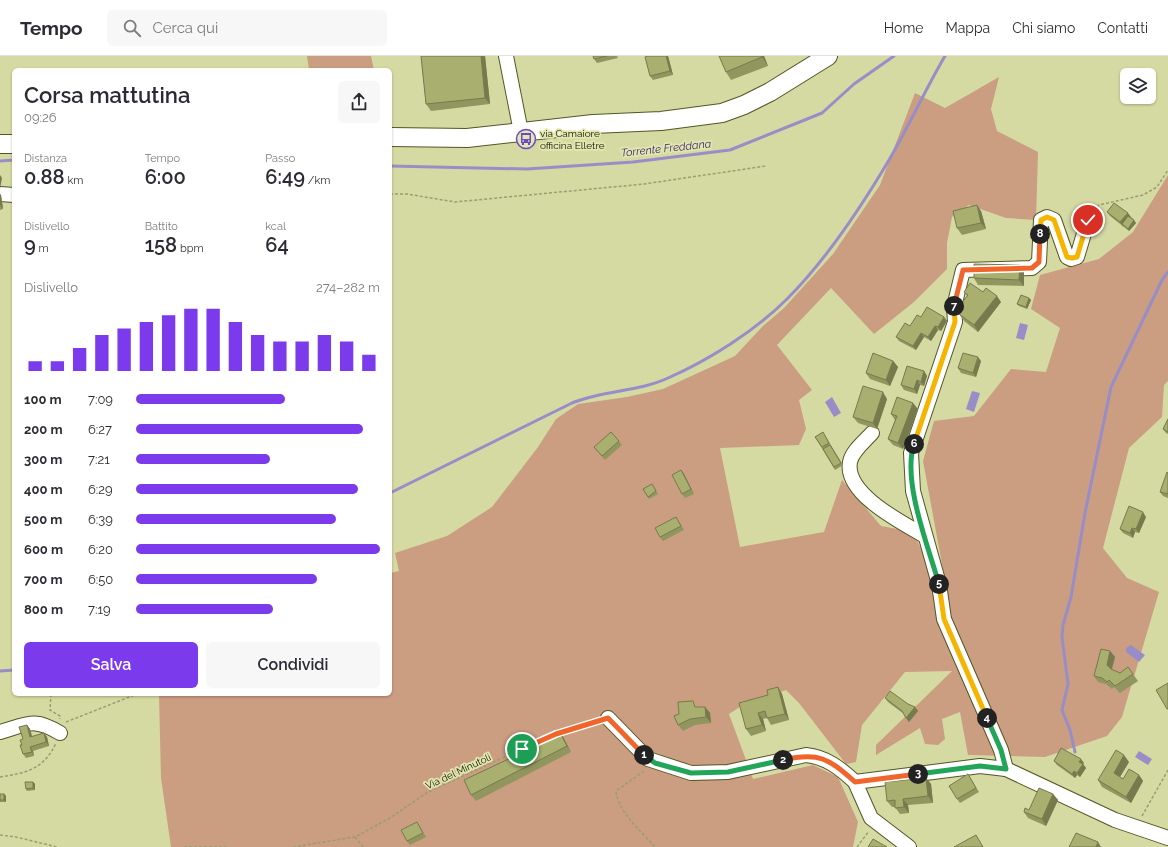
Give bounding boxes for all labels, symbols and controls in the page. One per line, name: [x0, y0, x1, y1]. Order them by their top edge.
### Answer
search box: [107, 10, 387, 46]
text: Tempo: [20, 17, 83, 39]
icon: search: [121, 17, 143, 39]
text: Cerca qui: [153, 19, 218, 37]
text: Home: [884, 20, 923, 36]
text: Mappa: [945, 20, 990, 36]
text: Chi siamo: [1012, 20, 1075, 36]
text: Contatti: [1097, 20, 1148, 36]
map controls: [1120, 68, 1156, 104]
button: layers: [1120, 68, 1156, 104]
button: share: [338, 81, 380, 123]
text: Corsa mattutina: [24, 82, 190, 108]
text: 09:26: [24, 110, 57, 125]
bus stop icon: via Camaiore officina Elletre: [515, 128, 537, 150]
place label: via Camaiore officina Elletre: [540, 128, 605, 151]
water label: Torrente Freddana: [620, 137, 712, 160]
text: Distanza: [24, 152, 67, 165]
text: Tempo: [145, 152, 180, 165]
text: Passo: [265, 152, 295, 165]
text: 0.88: [24, 165, 65, 189]
text: 6:00: [145, 165, 186, 189]
text: 6:49: [265, 165, 305, 189]
text: km: [65, 174, 83, 187]
text: /km: [305, 174, 330, 187]
pin: [1071, 203, 1105, 237]
icon: check: [1077, 209, 1099, 231]
text: Dislivello: [24, 220, 70, 233]
text: Battito: [145, 220, 178, 233]
text: kcal: [265, 220, 286, 233]
pin: 8: [1030, 224, 1050, 244]
text: 8: [1037, 227, 1043, 240]
text: 9: [24, 233, 36, 257]
text: 158: [145, 233, 177, 257]
text: 64: [265, 233, 289, 257]
text: m: [36, 242, 49, 255]
text: bpm: [177, 242, 204, 255]
text: Dislivello: [24, 280, 78, 295]
text: 274–282 m: [316, 280, 380, 295]
pin: 7: [944, 296, 964, 316]
text: 7: [951, 299, 957, 312]
text: 100 m: [24, 392, 62, 407]
text: 7:09: [88, 392, 113, 407]
text: 200 m: [24, 422, 63, 437]
text: 6:27: [88, 422, 112, 437]
pin: 6: [904, 434, 924, 454]
text: 6: [911, 437, 917, 450]
text: 300 m: [24, 452, 62, 467]
text: 7:21: [88, 452, 110, 467]
text: 400 m: [24, 482, 63, 497]
text: 6:29: [88, 482, 113, 497]
text: 500 m: [24, 512, 62, 527]
text: 6:39: [88, 512, 113, 527]
text: 600 m: [24, 542, 63, 557]
text: 6:20: [88, 542, 113, 557]
text: 700 m: [24, 572, 62, 587]
text: 6:50: [88, 572, 113, 587]
pin: 5: [929, 574, 949, 594]
text: 5: [936, 577, 942, 590]
text: 800 m: [24, 602, 63, 617]
text: 7:19: [88, 602, 111, 617]
button: Salva: [24, 642, 198, 688]
button: Condividi: [206, 642, 380, 688]
pin: 4: [977, 708, 997, 728]
text: 4: [984, 711, 990, 724]
pin: [505, 732, 539, 766]
icon: arrive: [511, 738, 533, 760]
pin: 1: [634, 745, 654, 765]
text: 1: [641, 748, 647, 761]
pin: 2: [773, 750, 793, 770]
street label: Via del Minutoli: [424, 751, 493, 791]
text: 2: [780, 753, 786, 766]
pin: 3: [908, 764, 928, 784]
text: 3: [915, 767, 921, 780]

